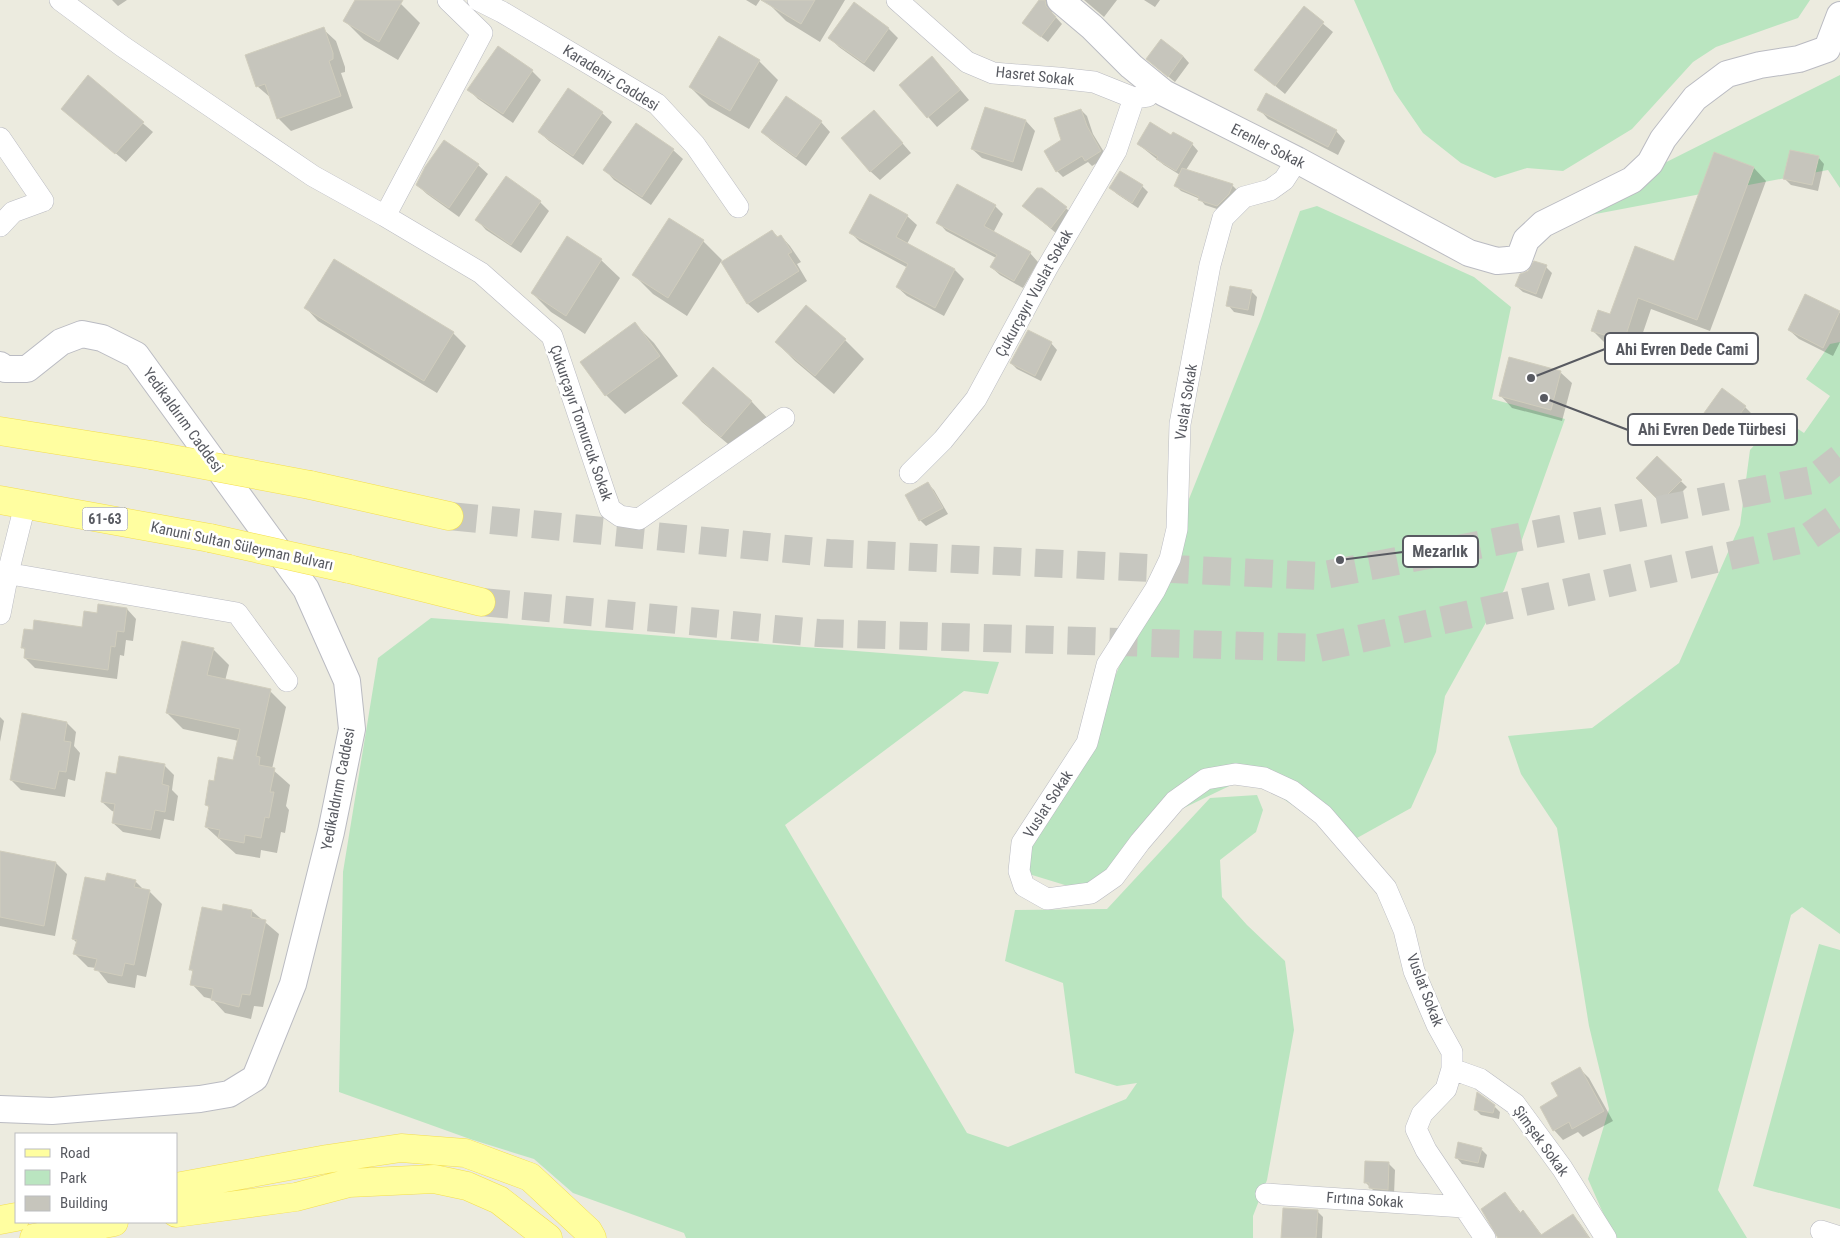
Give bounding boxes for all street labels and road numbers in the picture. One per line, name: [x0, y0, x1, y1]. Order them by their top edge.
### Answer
street label: Karadeniz Caddesi: [560, 41, 662, 115]
street label: Hasret Sokak: [995, 63, 1075, 89]
street label: Erenler Sokak: [1228, 120, 1308, 172]
street label: Çukurçayır Vuslat Sokak: [992, 226, 1077, 360]
street label: Çukurçayır Tomurcuk Sokak: [546, 343, 616, 504]
street label: Vuslat Sokak: [1171, 362, 1201, 441]
street label: Yedikaldırım Caddesi: [139, 364, 227, 476]
road number: 61-63: [82, 508, 128, 530]
street label: Kanuni Sultan Süleyman Bulvarı: [149, 518, 335, 574]
street label: Yedikaldırım Caddesi: [317, 726, 359, 852]
street label: Vuslat Sokak: [1020, 767, 1077, 841]
street label: Vuslat Sokak: [1403, 951, 1447, 1029]
street label: Şimşek Sokak: [1509, 1102, 1573, 1180]
street label: Fırtına Sokak: [1326, 1188, 1405, 1212]

